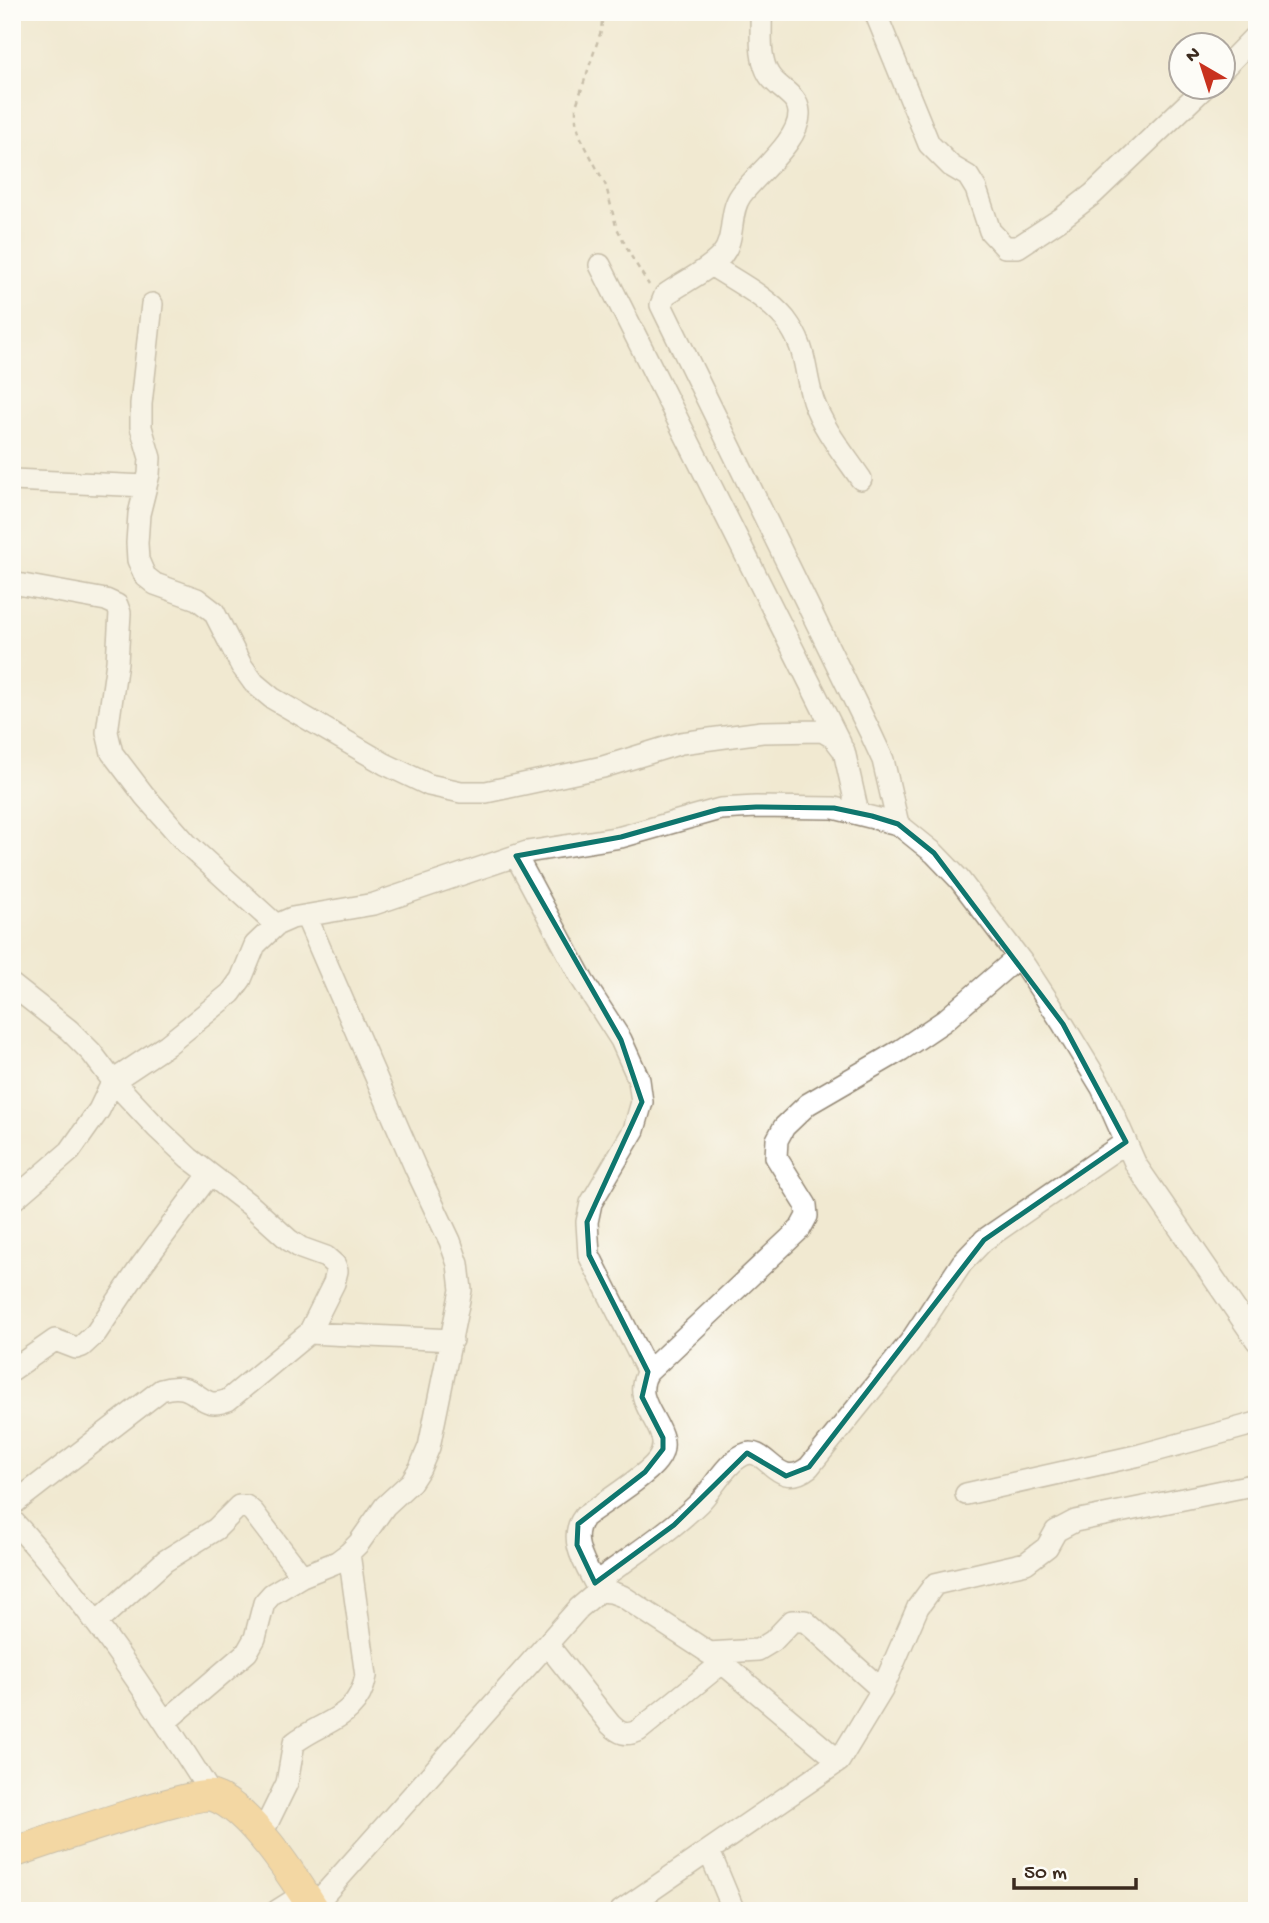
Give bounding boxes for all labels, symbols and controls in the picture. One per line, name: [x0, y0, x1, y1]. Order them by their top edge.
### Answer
north arrow: [1168, 32, 1238, 102]
text: N: [1181, 43, 1206, 68]
scale bar: [1014, 1846, 1136, 1890]
text: 50 m: [1024, 1862, 1067, 1887]

